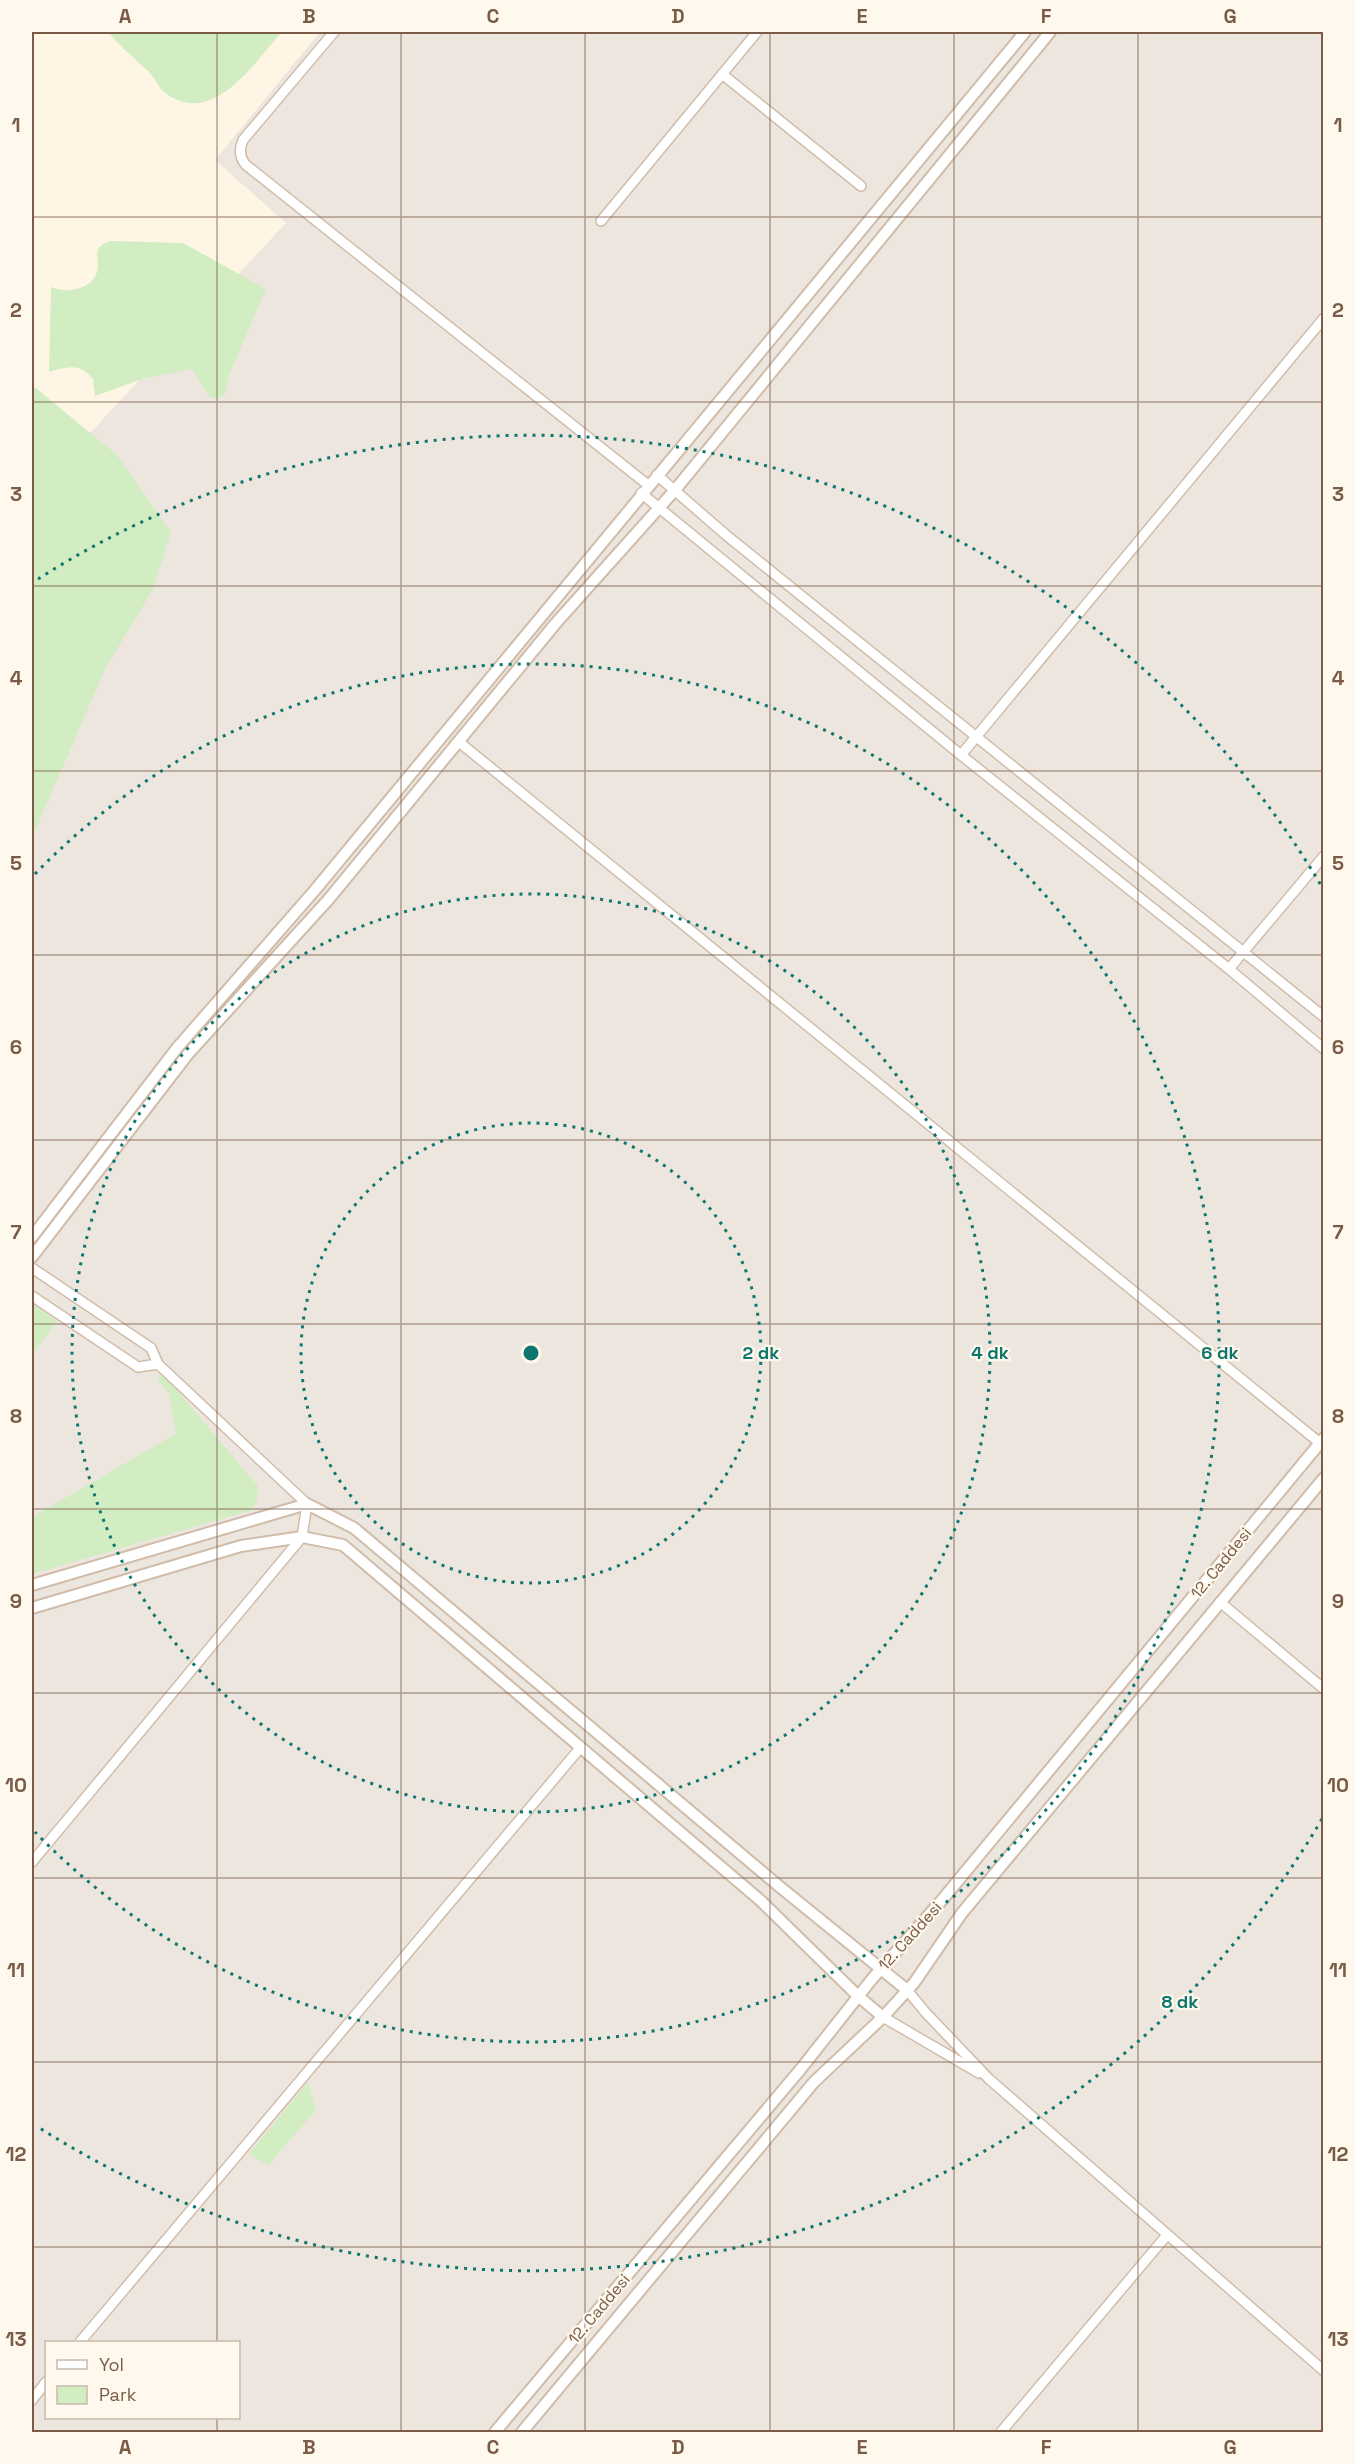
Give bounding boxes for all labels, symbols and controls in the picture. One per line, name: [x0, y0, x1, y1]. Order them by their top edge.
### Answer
text: A: [119, 3, 132, 29]
text: B: [302, 3, 316, 29]
text: C: [487, 3, 500, 29]
text: D: [671, 3, 685, 29]
text: E: [856, 3, 868, 29]
text: F: [1041, 3, 1052, 29]
text: G: [1223, 3, 1237, 29]
text: 1: [11, 112, 21, 138]
text: 1: [1333, 112, 1343, 138]
text: 2: [10, 297, 22, 323]
text: 2: [1332, 297, 1344, 323]
text: 3: [10, 481, 22, 507]
text: 3: [1332, 481, 1344, 507]
text: 4: [10, 665, 23, 691]
text: 4: [1332, 665, 1345, 691]
text: 5: [10, 850, 22, 876]
text: 5: [1332, 850, 1344, 876]
text: 6: [10, 1034, 22, 1060]
text: 6: [1332, 1034, 1344, 1060]
text: 7: [10, 1219, 22, 1245]
text: 7: [1332, 1219, 1344, 1245]
text: 2 dk: [743, 1341, 779, 1364]
text: 4 dk: [971, 1341, 1009, 1364]
text: 6 dk: [1201, 1341, 1239, 1364]
centre of rings: [521, 1343, 541, 1363]
text: 8: [10, 1403, 22, 1429]
text: 8: [1332, 1403, 1344, 1429]
street label: 12. Caddesi: [1186, 1523, 1256, 1603]
text: 9: [10, 1588, 22, 1614]
text: 9: [1332, 1588, 1344, 1614]
text: 10: [5, 1772, 27, 1798]
text: 10: [1327, 1772, 1349, 1798]
street label: 12. Caddesi: [874, 1897, 946, 1975]
text: 11: [7, 1957, 25, 1983]
text: 11: [1329, 1957, 1347, 1983]
text: 8 dk: [1161, 1990, 1199, 2013]
text: 12: [6, 2141, 27, 2167]
text: 12: [1328, 2141, 1349, 2167]
street label: 12. Caddesi: [563, 2269, 635, 2349]
text: 13: [5, 2326, 27, 2352]
text: 13: [1327, 2326, 1349, 2352]
legend: [45, 2341, 240, 2419]
text: Yol: [99, 2353, 124, 2376]
text: Park: [99, 2383, 137, 2406]
text: A: [119, 2434, 132, 2460]
text: B: [302, 2434, 316, 2460]
text: C: [487, 2434, 500, 2460]
text: D: [671, 2434, 685, 2460]
text: E: [856, 2434, 868, 2460]
text: F: [1041, 2434, 1052, 2460]
text: G: [1223, 2434, 1237, 2460]

